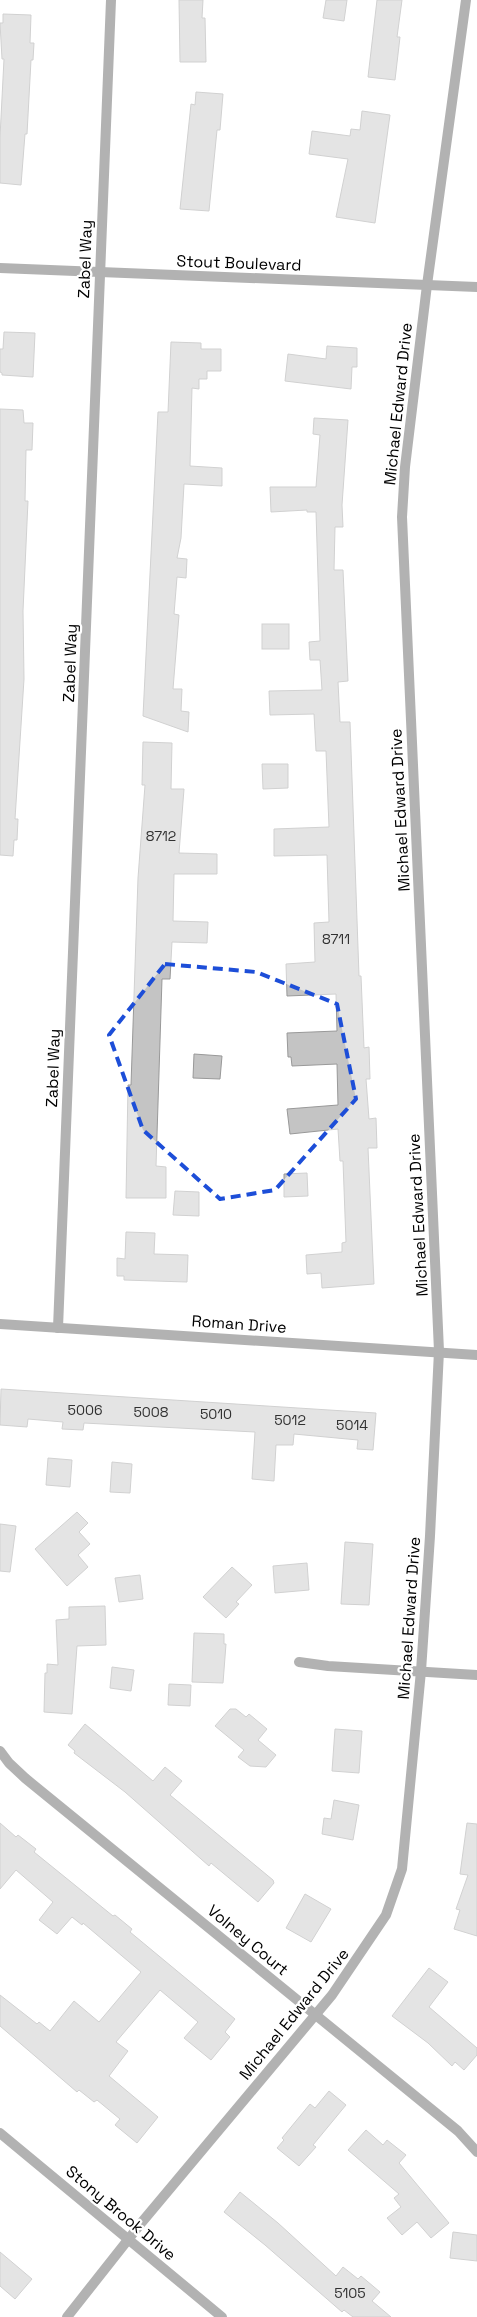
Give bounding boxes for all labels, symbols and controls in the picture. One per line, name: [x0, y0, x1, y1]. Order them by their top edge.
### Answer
street label: Zabel Way: [73, 219, 97, 299]
street label: Stout Boulevard: [176, 250, 302, 276]
street label: Michael Edward Drive: [379, 322, 417, 486]
street label: Zabel Way: [58, 623, 82, 703]
street label: Michael Edward Drive: [385, 728, 415, 892]
house number: 8712: [146, 827, 176, 845]
house number: 8711: [322, 930, 350, 948]
street label: Zabel Way: [41, 1028, 65, 1108]
street label: Michael Edward Drive: [403, 1133, 433, 1297]
street label: Roman Drive: [191, 1310, 287, 1338]
house number: 5006: [68, 1401, 102, 1419]
house number: 5008: [133, 1403, 169, 1421]
house number: 5010: [200, 1405, 232, 1423]
house number: 5012: [274, 1411, 306, 1429]
house number: 5014: [336, 1416, 368, 1434]
street label: Michael Edward Drive: [393, 1536, 425, 1700]
street label: Volney Court: [203, 1900, 293, 1980]
street label: Michael Edward Drive: [234, 1944, 354, 2084]
street label: Stony Brook Drive: [62, 2161, 180, 2265]
house number: 5105: [334, 2284, 366, 2302]

